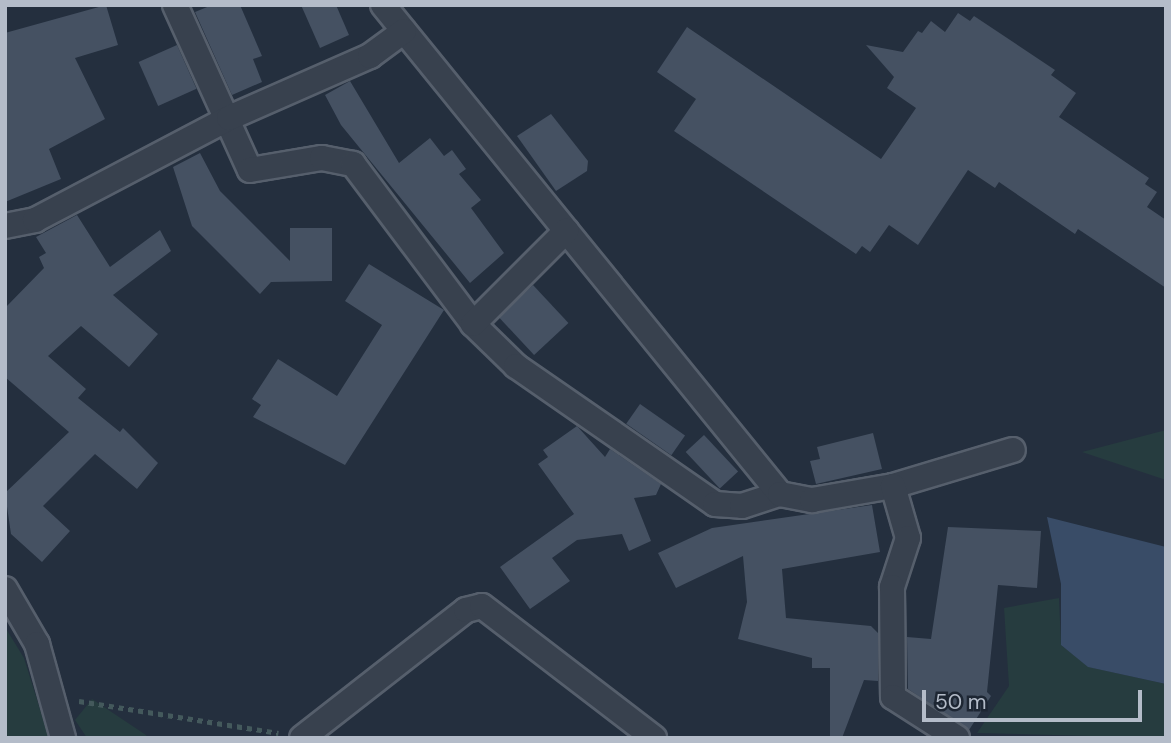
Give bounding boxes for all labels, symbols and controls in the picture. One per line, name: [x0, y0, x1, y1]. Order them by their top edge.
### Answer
scale bar: [926, 676, 1146, 720]
text: 50 m: [935, 688, 986, 716]

